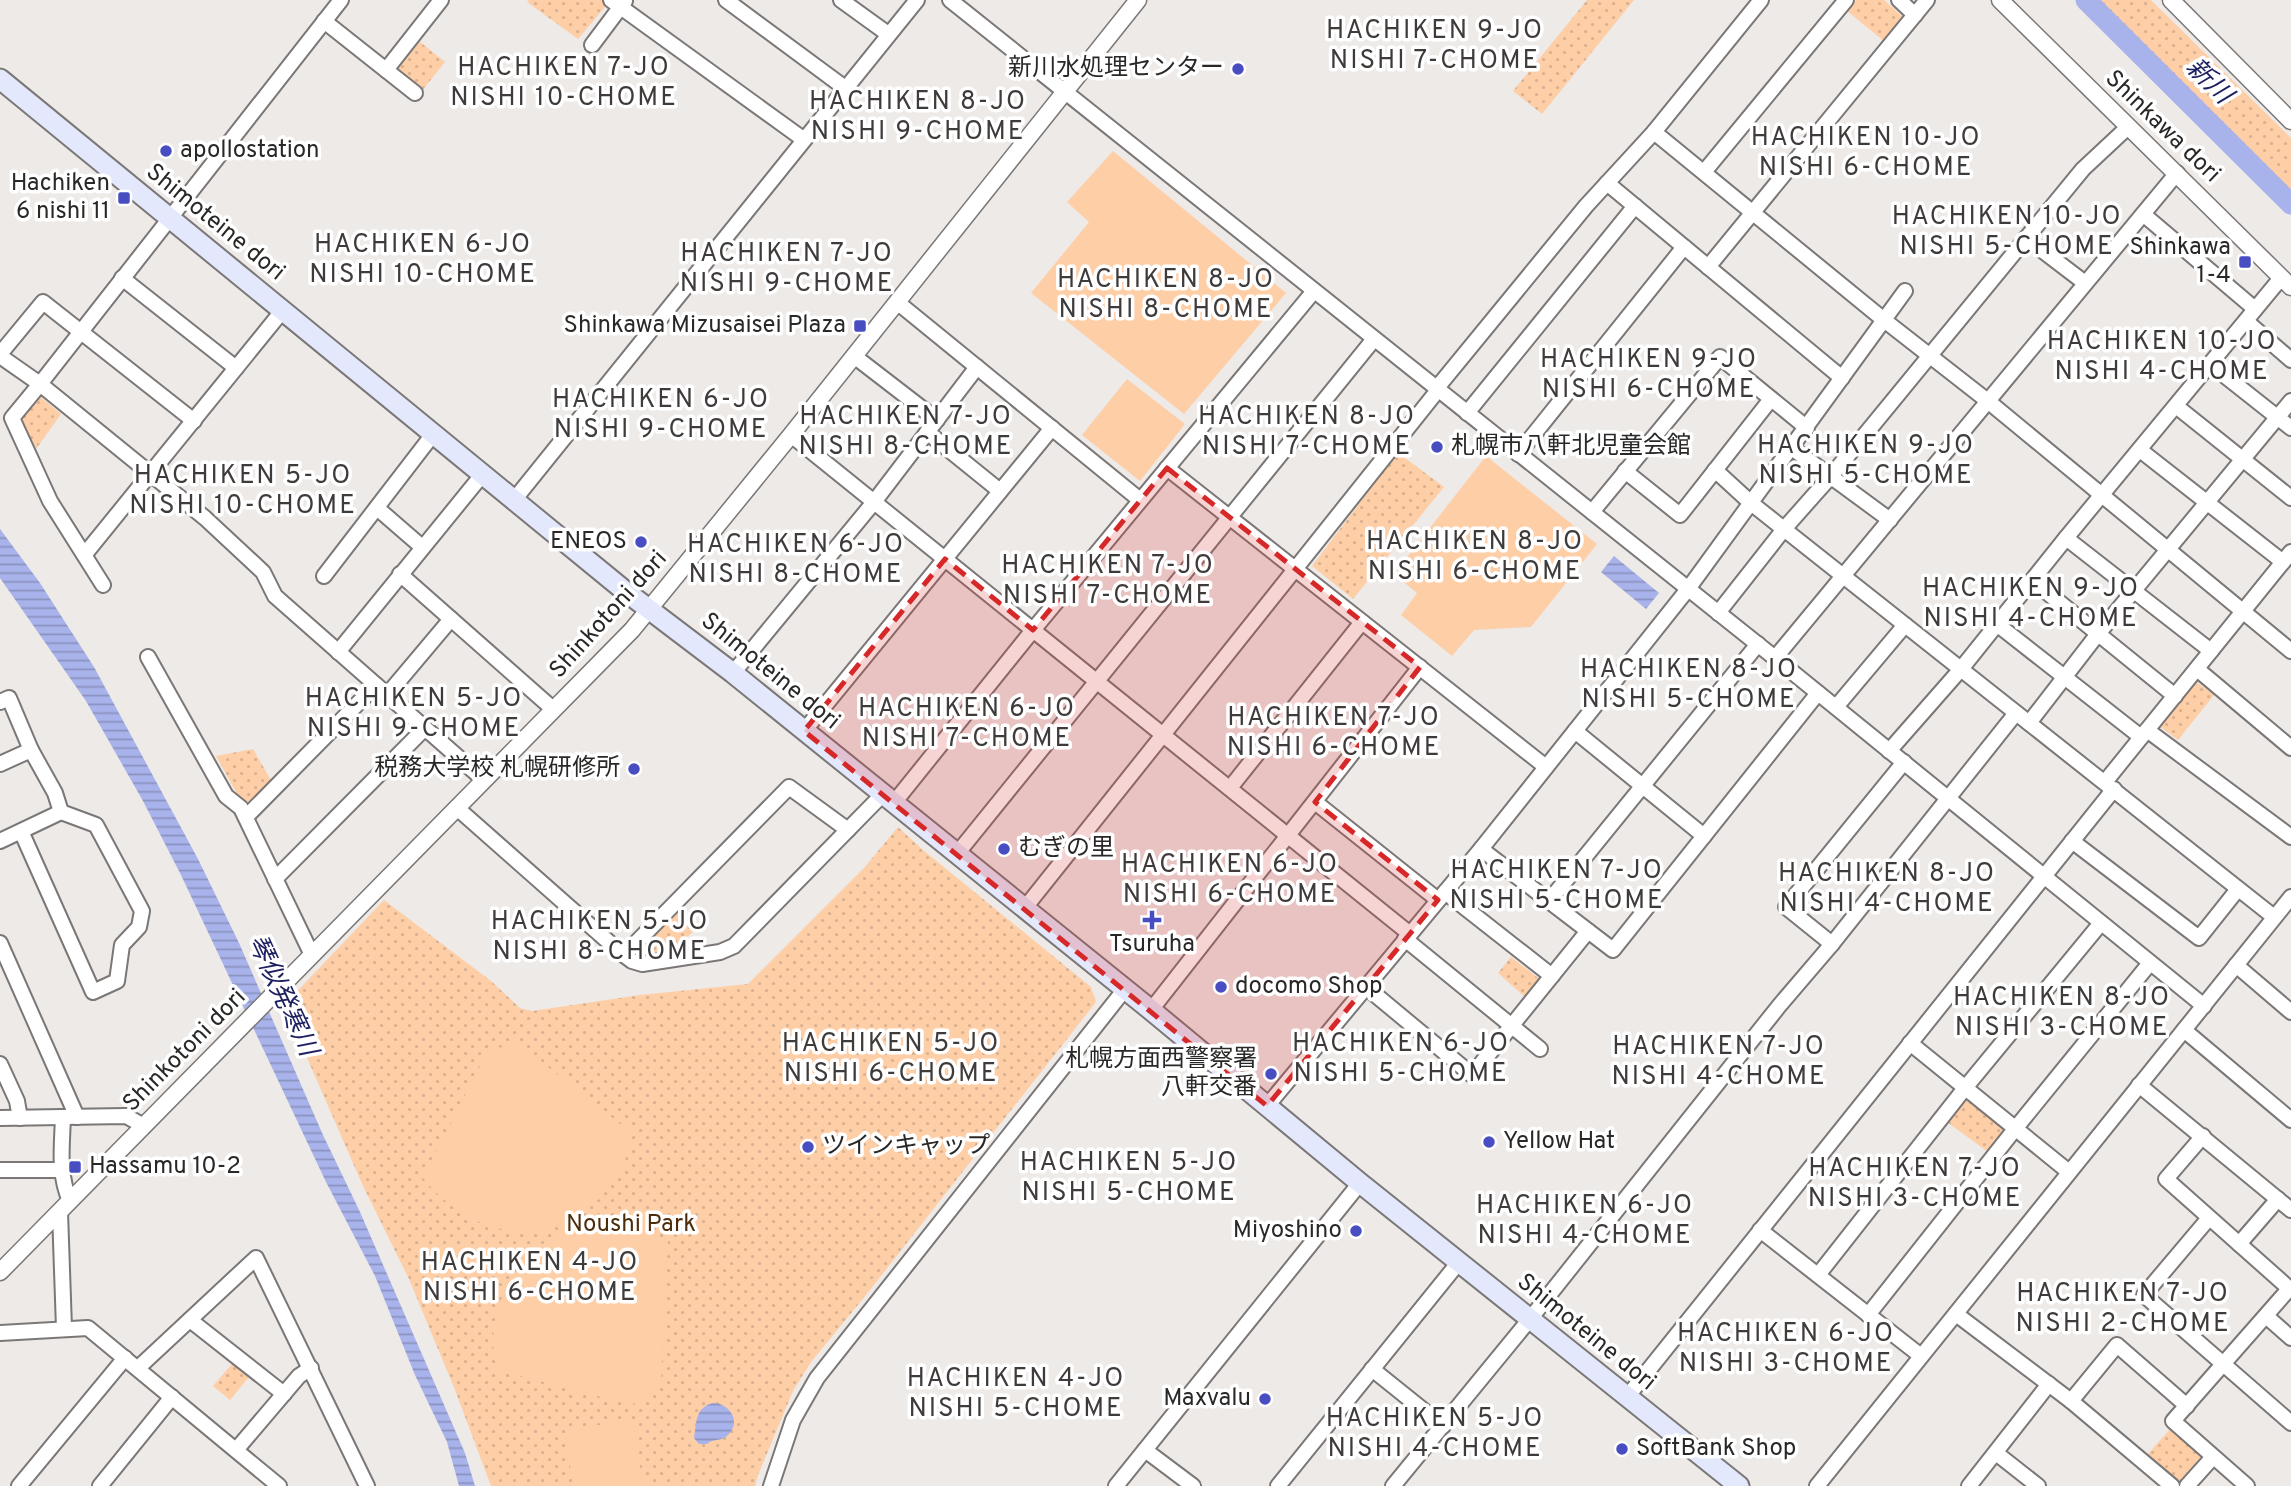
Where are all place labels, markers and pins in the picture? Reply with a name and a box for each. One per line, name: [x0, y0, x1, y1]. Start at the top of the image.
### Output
place label: 新川水処理センター: [1008, 54, 1224, 84]
marker: 新川水処理センター: [1230, 61, 1246, 77]
place label: apollostation: [180, 136, 320, 166]
marker: apollostation: [158, 143, 174, 159]
place label: Hachiken 6 nishi 11: [11, 169, 110, 227]
marker: Hachiken 6 nishi 11: [116, 190, 132, 206]
place label: Shinkawa 1-4: [2129, 233, 2231, 291]
marker: Shinkawa 1-4: [2237, 254, 2253, 270]
place label: Shinkawa Mizusaisei Plaza: [564, 311, 846, 341]
marker: Shinkawa Mizusaisei Plaza: [852, 318, 868, 334]
place label: 札幌市八軒北児童会館: [1451, 432, 1691, 462]
marker: 札幌市八軒北児童会館: [1429, 439, 1445, 455]
place label: ENEOS: [550, 527, 627, 557]
marker: ENEOS: [633, 534, 649, 550]
place label: 税務大学校 札幌研修所: [374, 754, 620, 784]
marker: 税務大学校 札幌研修所: [626, 761, 642, 777]
place label: むぎの里: [1018, 834, 1114, 864]
marker: むぎの里: [996, 841, 1012, 857]
marker: Tsuruha: [1144, 912, 1160, 928]
place label: Tsuruha: [1109, 930, 1195, 960]
place label: docomo Shop: [1235, 972, 1383, 1002]
marker: docomo Shop: [1213, 979, 1229, 995]
place label: 札幌方面西警察署 八軒交番: [1065, 1045, 1257, 1103]
marker: 札幌方面西警察署 八軒交番: [1263, 1066, 1279, 1082]
place label: Yellow Hat: [1503, 1127, 1615, 1157]
place label: ツインキャップ: [822, 1132, 990, 1162]
marker: Yellow Hat: [1481, 1134, 1497, 1150]
marker: ツインキャップ: [800, 1139, 816, 1155]
place label: Hassamu 10-2: [89, 1152, 241, 1182]
marker: Hassamu 10-2: [67, 1159, 83, 1175]
place label: Miyoshino: [1233, 1216, 1342, 1246]
marker: Miyoshino: [1348, 1223, 1364, 1239]
place label: Maxvalu: [1163, 1384, 1251, 1414]
marker: Maxvalu: [1257, 1391, 1273, 1407]
place label: SoftBank Shop: [1636, 1434, 1796, 1464]
marker: SoftBank Shop: [1614, 1441, 1630, 1457]

